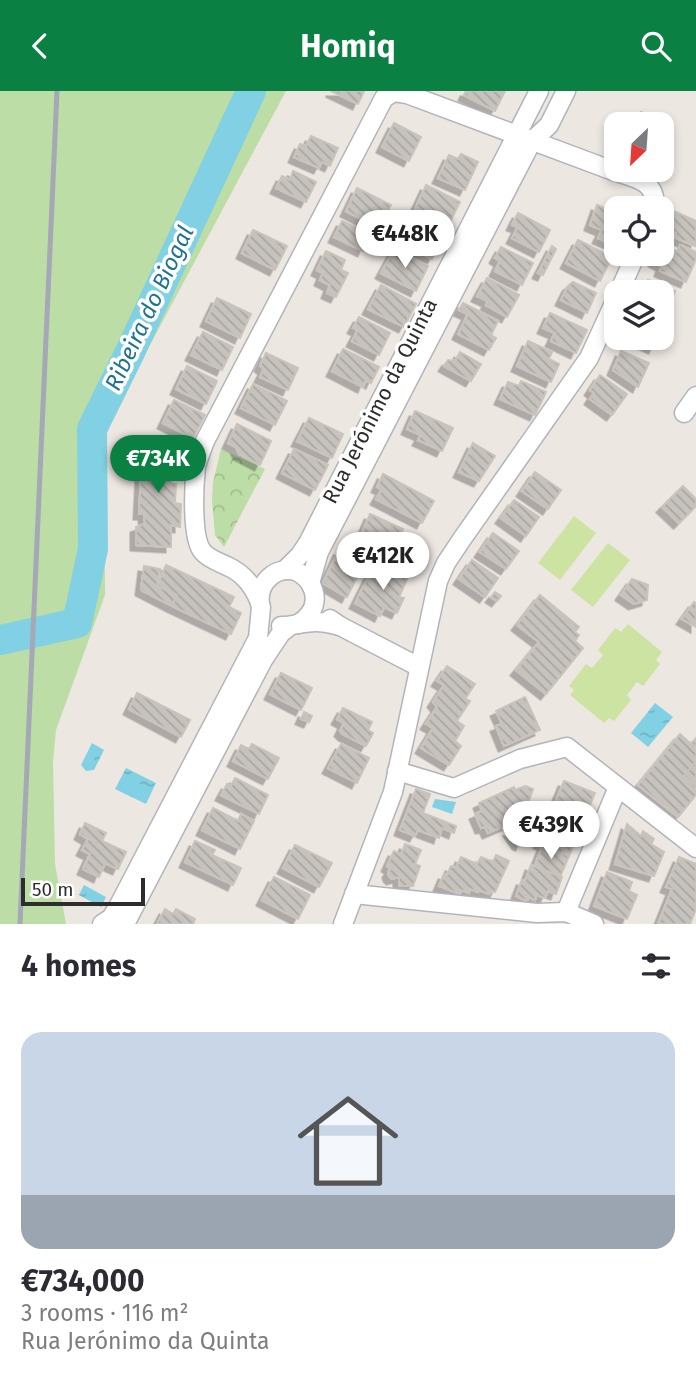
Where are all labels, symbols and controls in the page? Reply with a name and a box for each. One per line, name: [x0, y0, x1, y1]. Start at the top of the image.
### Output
icon: back: [21, 27, 59, 65]
text: Homiq: [300, 27, 396, 65]
icon: search: [637, 27, 675, 65]
north arrow: [604, 112, 674, 182]
map controls: [604, 112, 674, 350]
button: locate: [604, 196, 674, 266]
pin: €448K: [356, 211, 454, 270]
text: €448K: [372, 219, 438, 247]
water label: Ribeira do Biogal: [99, 221, 199, 395]
button: layers: [604, 280, 674, 350]
street label: Rua Jerónimo da Quinta: [317, 294, 443, 508]
pin: €734K: [109, 435, 207, 495]
text: €734K: [126, 444, 190, 472]
pin: €412K: [334, 533, 432, 592]
text: €412K: [352, 541, 414, 569]
pin: €439K: [502, 801, 600, 861]
text: €439K: [519, 810, 583, 838]
scale bar: [21, 875, 145, 907]
text: 50 m: [32, 878, 73, 901]
icon: filters: [637, 947, 675, 985]
text: 4 homes: [21, 948, 136, 984]
icon: home: [285, 1078, 411, 1204]
text: €734,000: [21, 1263, 144, 1299]
text: 3 rooms · 116 m²: [21, 1299, 189, 1327]
text: Rua Jerónimo da Quinta: [21, 1327, 270, 1355]

